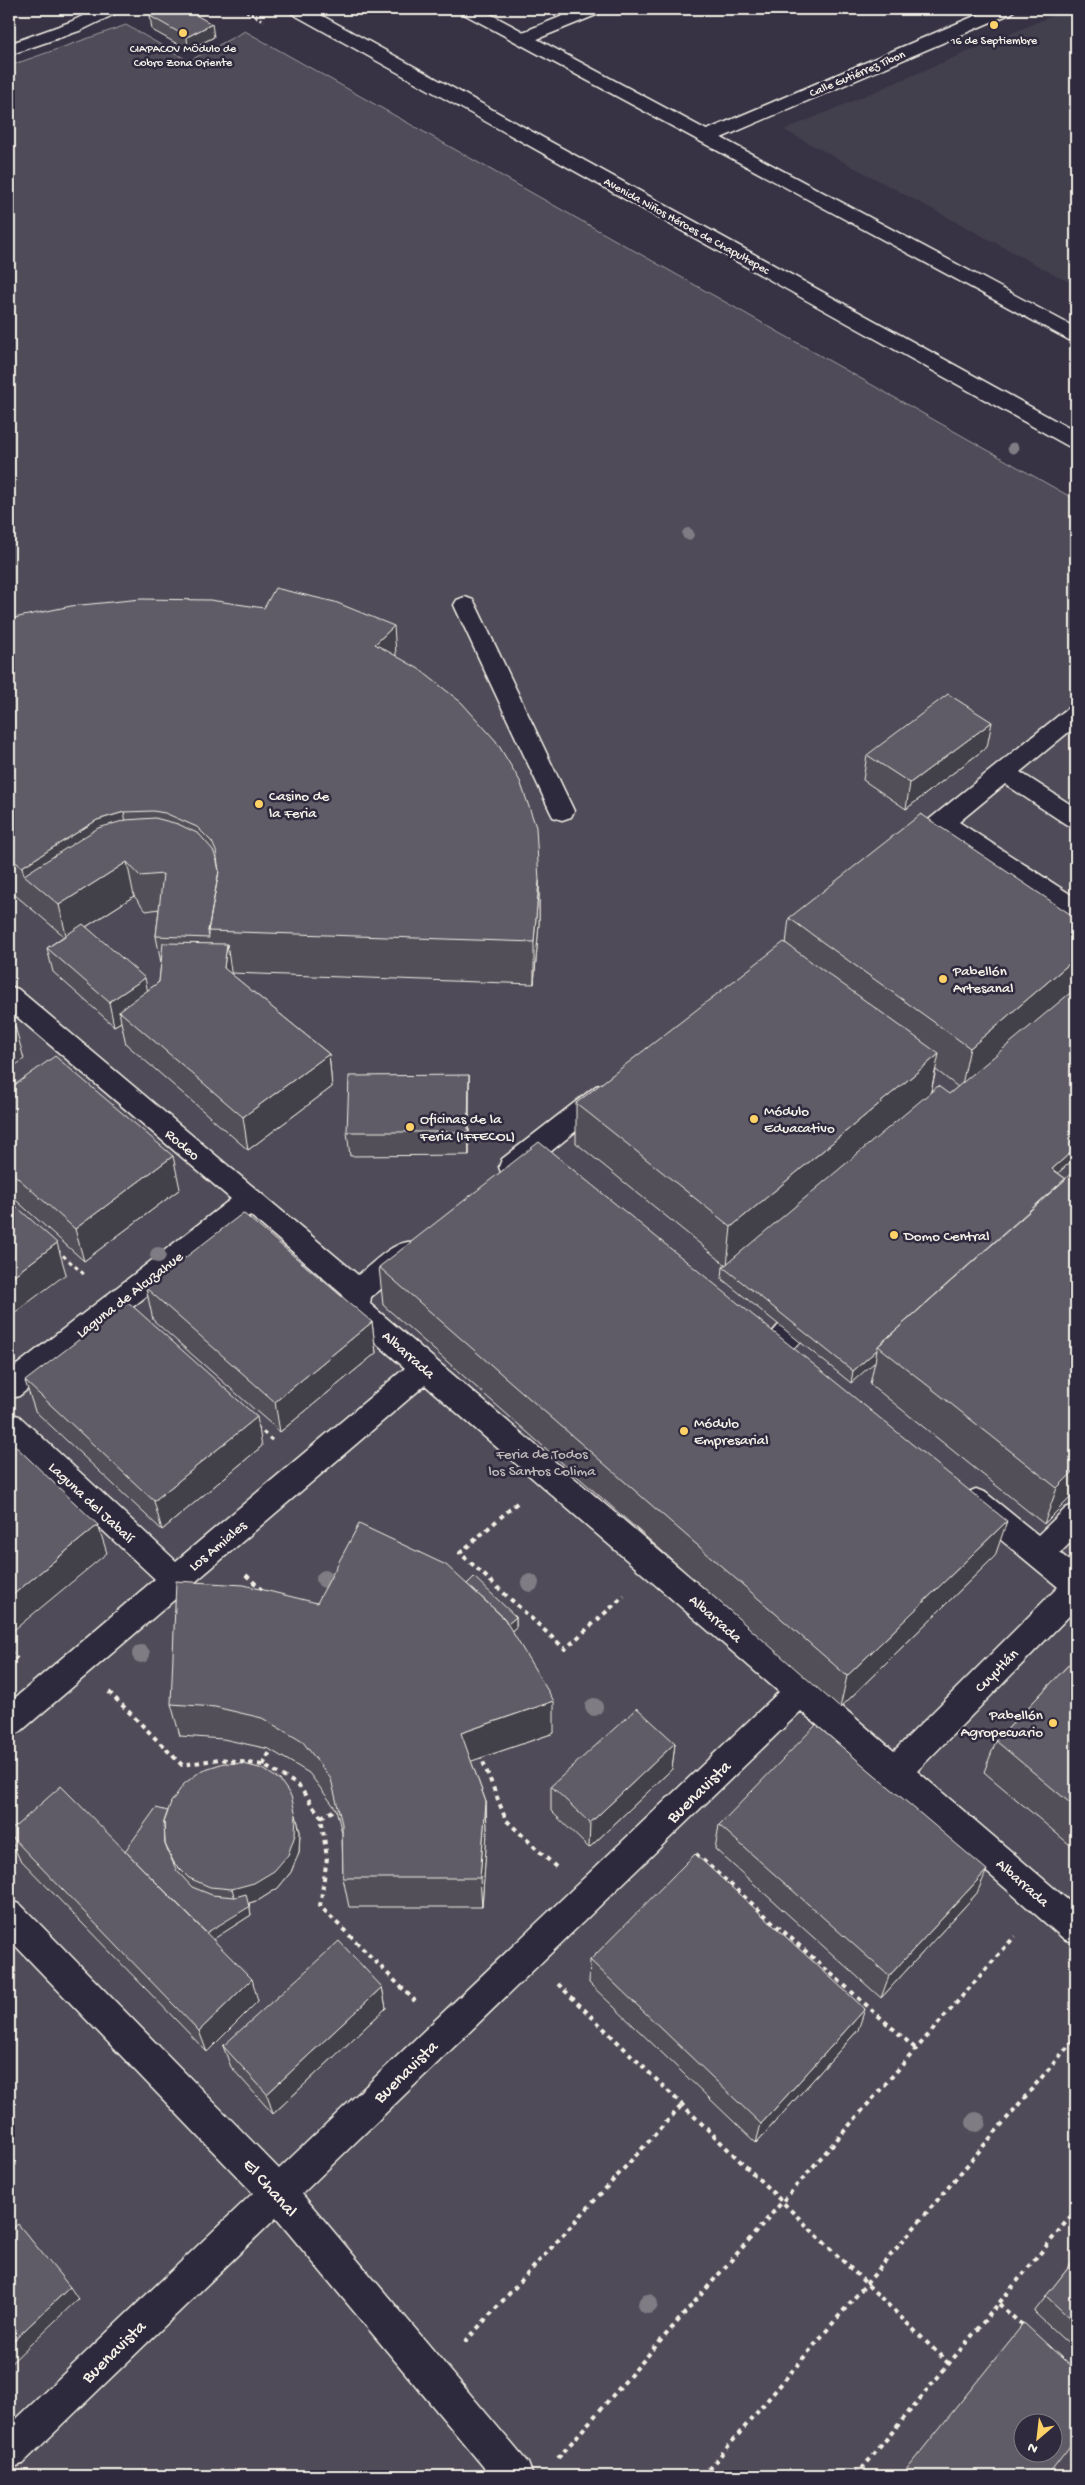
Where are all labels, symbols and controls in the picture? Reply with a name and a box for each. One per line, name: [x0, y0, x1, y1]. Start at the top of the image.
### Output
marker: 16 de Septiembre: [988, 19, 1000, 31]
marker: CIAPACOV MÖdulo de Cobro Zona Oriente: [177, 27, 189, 39]
place label: 16 de Septiembre: [950, 35, 1038, 49]
place label: CIAPACOV MÖdulo de Cobro Zona Oriente: [130, 43, 237, 71]
street label: Calle Gutiérrez Tibon: [808, 48, 908, 101]
street label: Avenida Niños Héroes de Chapultepec: [601, 175, 772, 279]
place label: Casino de la Feria: [269, 788, 329, 823]
marker: Casino de la Feria: [253, 798, 265, 810]
place label: Pabellón Artesanal: [952, 963, 1014, 998]
marker: Pabellón Artesanal: [937, 973, 949, 985]
place label: Módulo Eduacativo: [764, 1103, 835, 1138]
place label: Oficinas de la Feria (IFFECOL): [419, 1111, 515, 1146]
marker: Módulo Eduacativo: [748, 1113, 760, 1125]
marker: Oficinas de la Feria (IFFECOL): [404, 1121, 416, 1133]
street label: Rodeo: [161, 1126, 203, 1165]
place label: Domo Central: [903, 1228, 990, 1246]
marker: Domo Central: [888, 1229, 900, 1241]
street label: Laguna de Alcuzahue: [73, 1248, 187, 1343]
street label: Albarrada: [377, 1328, 438, 1384]
place label: Módulo Empresarial: [694, 1415, 768, 1450]
marker: Módulo Empresarial: [678, 1425, 690, 1437]
park label: Feria de Todos los Santos Colima: [488, 1446, 596, 1481]
street label: Laguna del Jabalí: [44, 1459, 138, 1548]
street label: Los Amiales: [186, 1517, 251, 1576]
street label: Albarrada: [684, 1592, 745, 1648]
street label: Cuyutlán: [972, 1646, 1023, 1697]
place label: Pabellón Agropecuario: [961, 1707, 1043, 1742]
marker: Pabellón Agropecuario: [1047, 1717, 1059, 1729]
street label: Buenavista: [662, 1756, 737, 1829]
street label: Albarrada: [991, 1856, 1052, 1912]
street label: Buenavista: [369, 2036, 444, 2109]
street label: El Chanal: [237, 2155, 301, 2222]
street label: Buenavista: [77, 2316, 152, 2389]
north arrow: [1012, 2412, 1062, 2462]
text: N: [1025, 2438, 1041, 2457]

